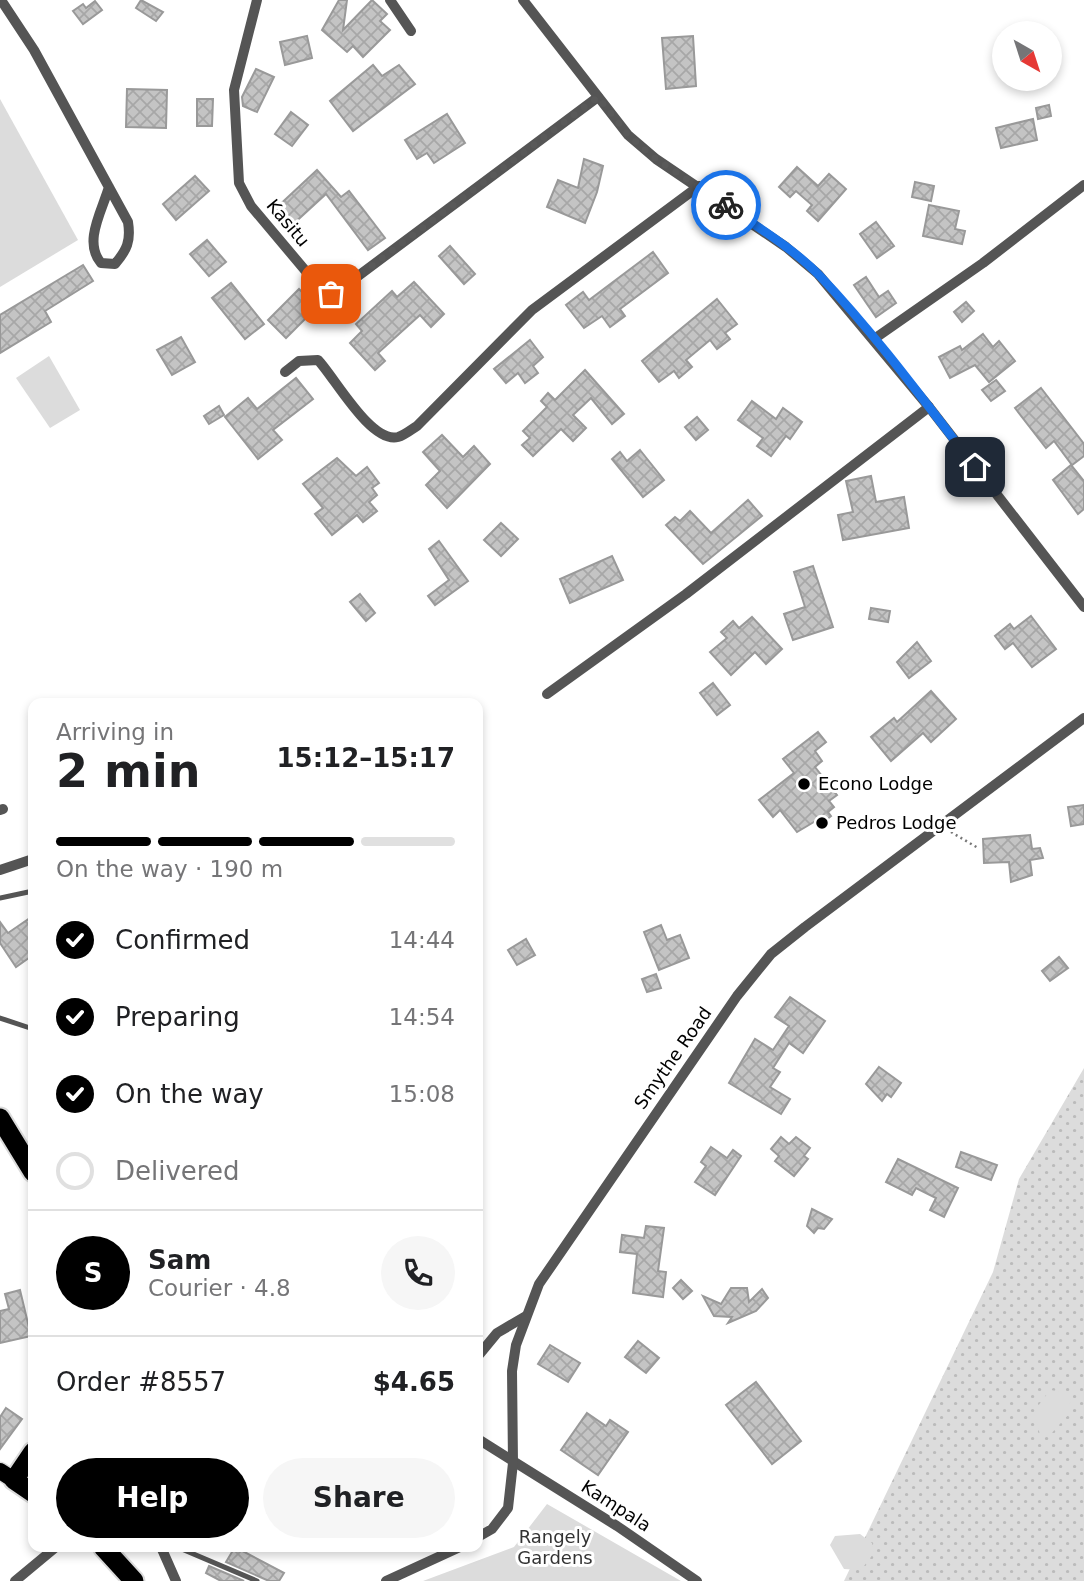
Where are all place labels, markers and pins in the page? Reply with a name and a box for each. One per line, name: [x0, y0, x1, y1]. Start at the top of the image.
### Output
pin: [301, 264, 361, 324]
pin: [945, 437, 1005, 497]
place label: Econo Lodge: [818, 773, 933, 794]
marker: Econo Lodge: [796, 776, 812, 792]
place label: Pedros Lodge: [836, 812, 956, 833]
marker: Pedros Lodge: [814, 815, 830, 831]

